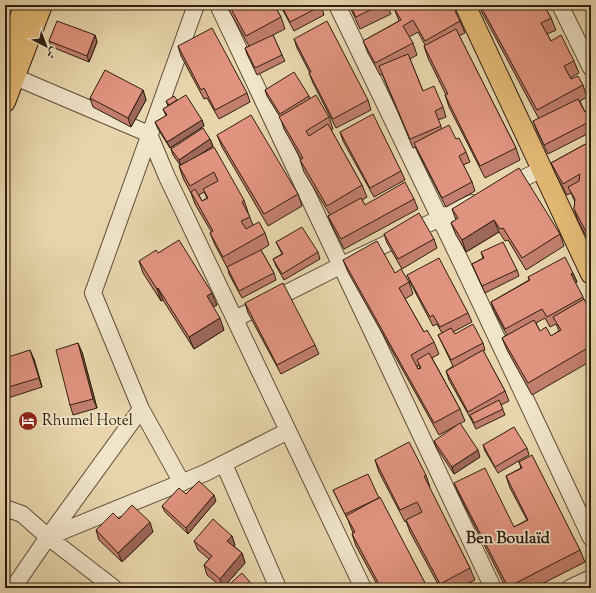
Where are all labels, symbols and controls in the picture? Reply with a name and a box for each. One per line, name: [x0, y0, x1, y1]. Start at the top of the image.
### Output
north arrow: [26, 26, 66, 66]
text: ش: [43, 43, 61, 62]
hotel icon: Rhumel Hotel: [17, 410, 39, 432]
place label: Rhumel Hotel: [42, 411, 133, 432]
district label: Ben Boulaïd: [466, 528, 551, 551]

